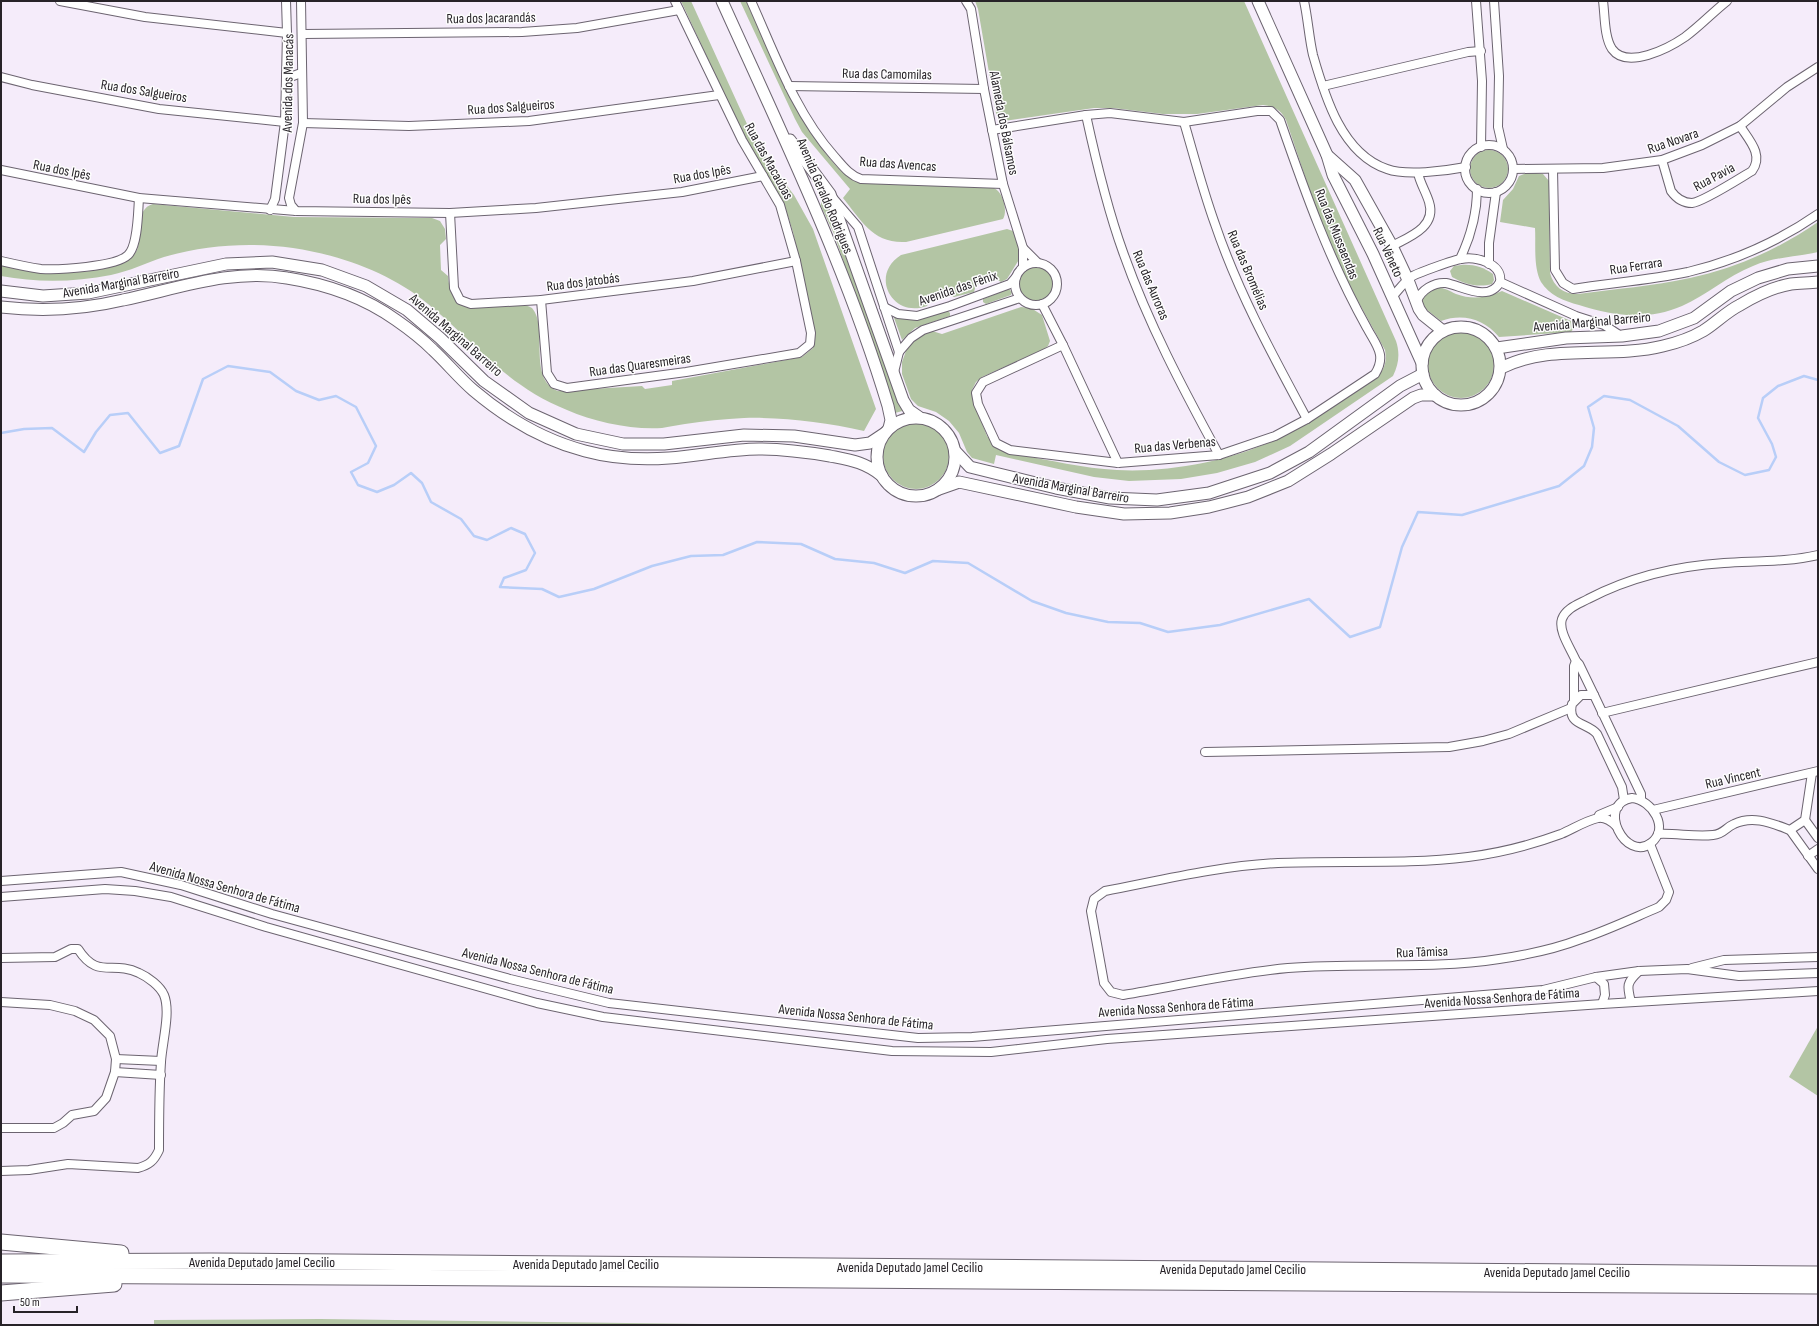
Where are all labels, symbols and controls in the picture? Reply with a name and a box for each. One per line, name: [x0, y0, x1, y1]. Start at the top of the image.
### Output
street label: Rua dos Jacarandás: [446, 9, 536, 27]
street label: Avenida dos Manacás: [279, 34, 297, 133]
street label: Rua das Camomilas: [842, 65, 932, 83]
street label: Alameda dos Bálsamos: [985, 69, 1022, 176]
street label: Rua dos Salgueiros: [100, 76, 188, 106]
street label: Rua dos Salgueiros: [467, 95, 555, 119]
street label: Rua das Macaúbas: [741, 120, 797, 202]
street label: Rua Novara: [1645, 124, 1701, 158]
street label: Avenida Geraldo Rodrigues: [793, 135, 857, 256]
street label: Rua das Avencas: [859, 153, 937, 175]
street label: Rua dos Ipês: [32, 156, 92, 184]
street label: Rua Pavia: [1690, 159, 1738, 195]
street label: Rua dos Ipês: [672, 161, 732, 187]
street label: Rua das Mussaendas: [1311, 186, 1363, 282]
street label: Rua dos Ipês: [353, 190, 411, 208]
street label: Rua Vêneto: [1369, 224, 1407, 280]
street label: Rua das Bromélias: [1224, 228, 1272, 312]
street label: Rua das Auroras: [1129, 248, 1173, 322]
street label: Rua Ferrara: [1608, 253, 1664, 279]
street label: Avenida Marginal Barreiro: [60, 264, 181, 302]
street label: Avenida das Fênix: [916, 266, 1000, 310]
street label: Rua dos Jatobás: [546, 269, 620, 295]
street label: Avenida Marginal Barreiro: [405, 289, 506, 380]
street label: Avenida Marginal Barreiro: [1532, 308, 1652, 336]
street label: Rua das Quaresmeiras: [588, 349, 692, 381]
street label: Rua das Verbenas: [1134, 433, 1216, 457]
street label: Avenida Marginal Barreiro: [1010, 469, 1131, 507]
street label: Rua Vincent: [1704, 763, 1762, 793]
street label: Avenida Nossa Senhora de Fátima: [147, 857, 302, 917]
street label: Rua Tâmisa: [1396, 943, 1448, 961]
street label: Avenida Nossa Senhora de Fátima: [460, 944, 615, 998]
street label: Avenida Nossa Senhora de Fátima: [1423, 984, 1580, 1012]
street label: Avenida Nossa Senhora de Fátima: [1097, 993, 1254, 1021]
street label: Avenida Nossa Senhora de Fátima: [777, 1000, 934, 1034]
street label: Avenida Deputado Jamel Cecilio: [188, 1254, 335, 1271]
street label: Avenida Deputado Jamel Cecilio: [512, 1256, 659, 1273]
street label: Avenida Deputado Jamel Cecilio: [836, 1259, 983, 1276]
street label: Avenida Deputado Jamel Cecilio: [1159, 1261, 1306, 1278]
street label: Avenida Deputado Jamel Cecilio: [1483, 1264, 1630, 1281]
scale bar: [14, 1288, 77, 1314]
text: 50 m: [20, 1295, 40, 1310]

